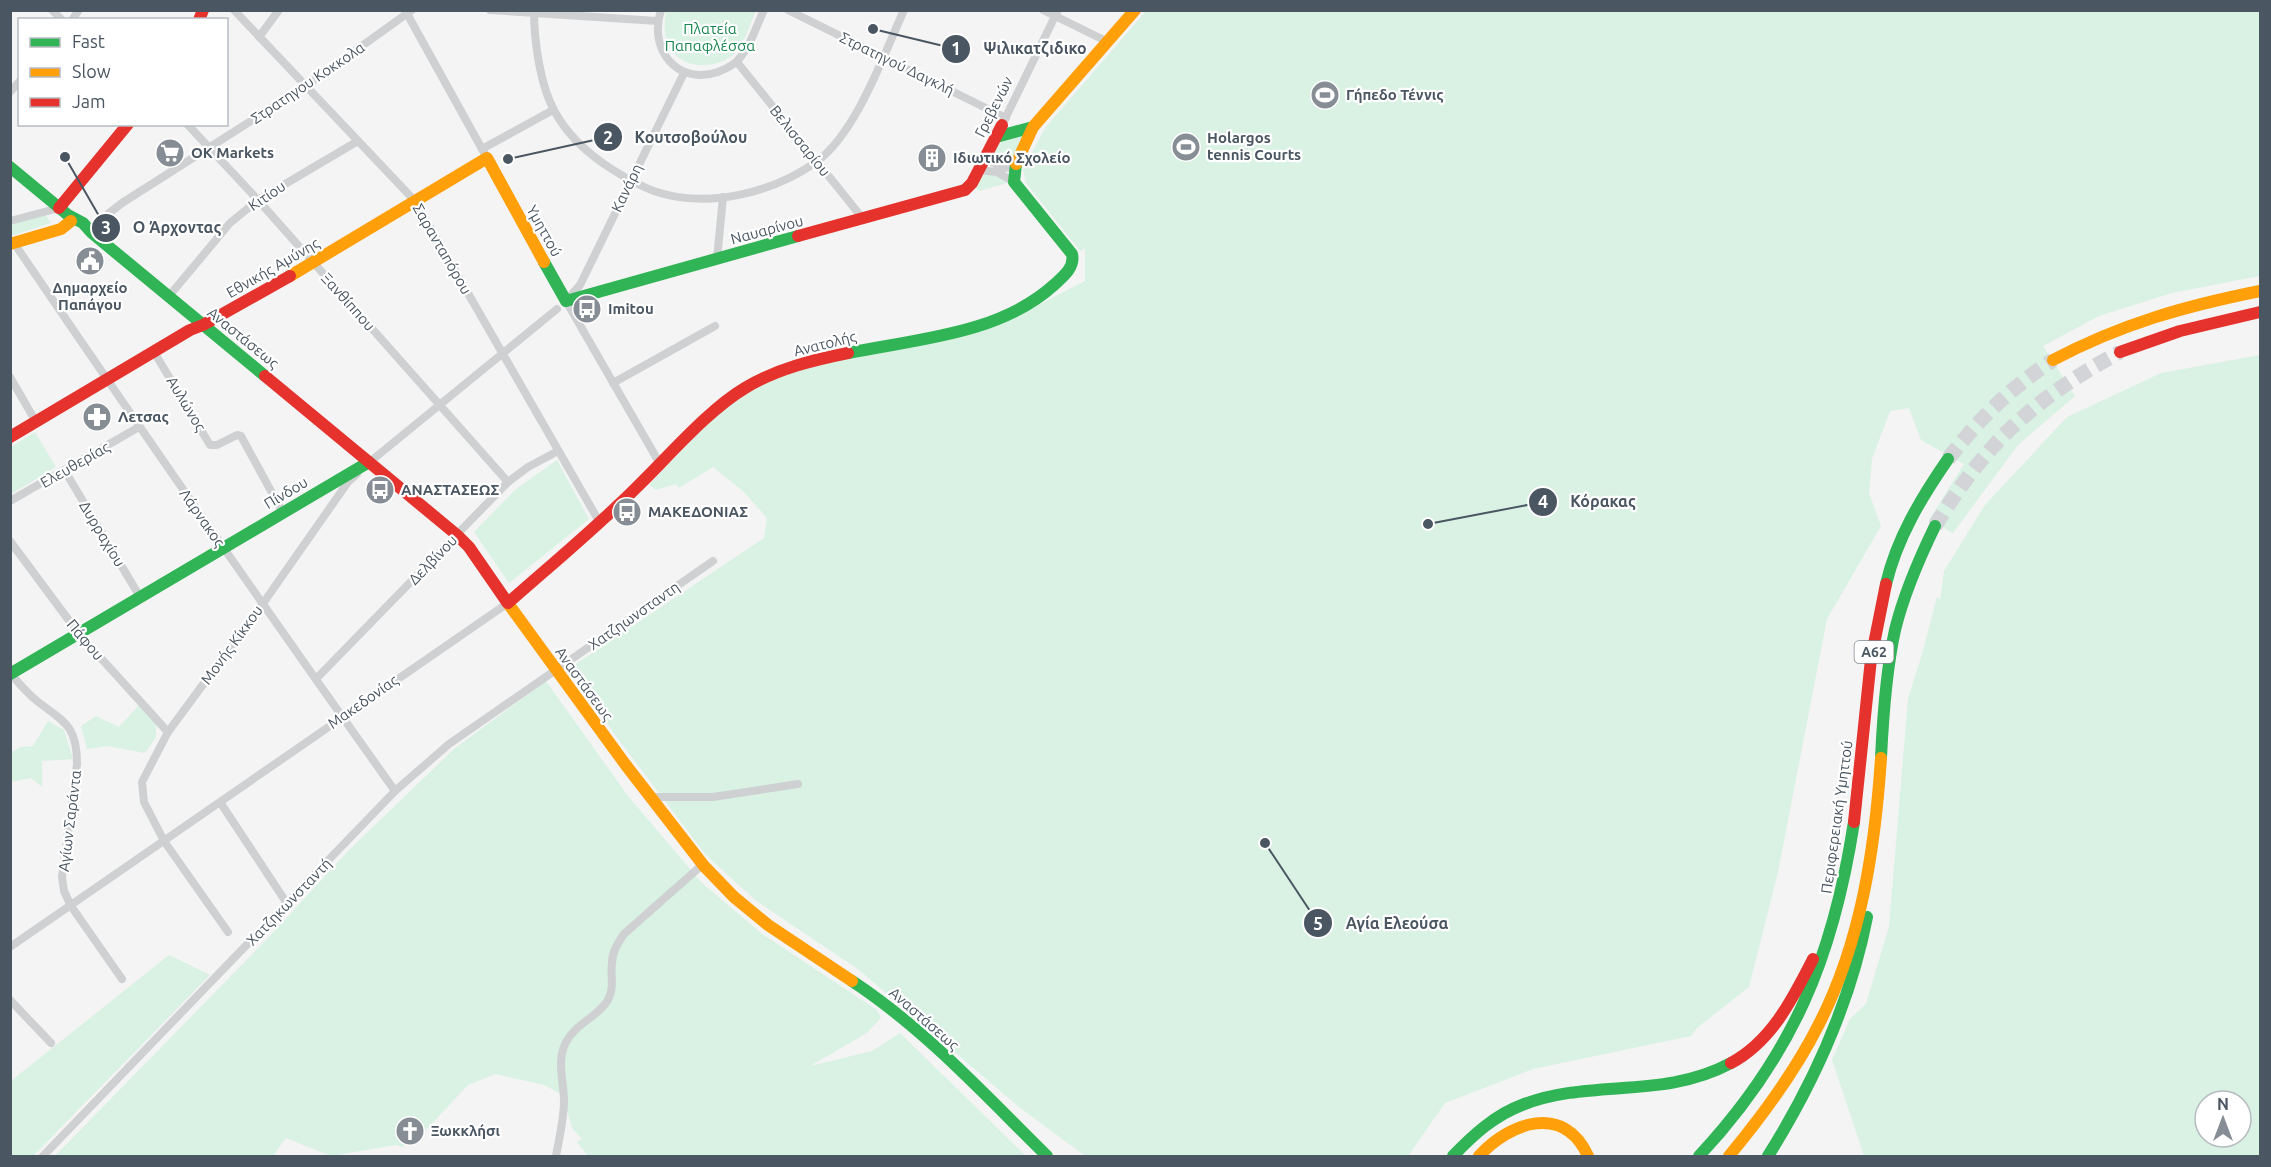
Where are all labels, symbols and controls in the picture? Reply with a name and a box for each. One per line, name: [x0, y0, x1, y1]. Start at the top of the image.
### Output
legend: [18, 18, 228, 126]
park label: Πλατεία Παπαφλέσσα: [665, 20, 755, 54]
street label: Στρατηγού Δαγκλή: [837, 28, 957, 99]
text: Fast: [72, 31, 105, 51]
callout: Ψιλικατζιδικο: [941, 32, 1099, 66]
street label: Στρατηγου Κοκκολα: [248, 38, 368, 127]
text: 1: [951, 38, 961, 58]
text: Ψιλικατζιδικο: [983, 39, 1087, 58]
text: Slow: [72, 61, 111, 81]
street label: Γρεβενών: [971, 74, 1016, 140]
sports icon: Γήπεδο Τέννις: [1309, 79, 1341, 111]
place label: Γήπεδο Τέννις: [1346, 86, 1444, 103]
text: Jam: [72, 91, 106, 111]
street label: Βελισσαρίου: [767, 102, 834, 179]
callout: Κουτσοβούλου: [593, 120, 760, 154]
text: 2: [603, 127, 613, 147]
text: Κουτσοβούλου: [635, 128, 747, 146]
place label: Holargos tennis Courts: [1207, 129, 1301, 163]
sports icon: Holargos tennis Courts: [1170, 131, 1202, 163]
supermarket icon: OK Markets: [154, 137, 186, 169]
building icon: Ιδιωτικό Σχολείο: [916, 142, 948, 174]
place label: OK Markets: [191, 144, 274, 161]
place label: Ιδιωτικό Σχολείο: [953, 149, 1071, 166]
street label: Κανάρη: [608, 161, 646, 215]
street label: Κιτίου: [245, 177, 288, 214]
street label: Σαρανταπόρου: [410, 200, 475, 297]
street label: Υμηττού: [523, 202, 565, 259]
callout: Ο Άρχοντας: [91, 211, 233, 245]
street label: Ναυαρίνου: [729, 212, 805, 247]
text: 3: [101, 217, 111, 237]
text: Ο Άρχοντας: [133, 218, 221, 237]
street label: Εθνικής Αμύνης: [223, 234, 322, 301]
public building icon: Δημαρχείο Παπάγου: [74, 245, 106, 277]
street label: Ξανθίππου: [318, 269, 379, 334]
place label: Δημαρχείο Παπάγου: [52, 279, 128, 313]
bus stop icon: Imitou: [571, 293, 603, 325]
place label: Imitou: [608, 300, 654, 317]
street label: Αναστάσεως: [204, 304, 282, 372]
street label: Ανατολής: [792, 327, 858, 359]
street label: Αυλώνος: [163, 373, 210, 434]
pharmacy icon: Λετσας: [81, 401, 113, 433]
place label: Λετσας: [118, 408, 169, 425]
street label: Ελευθερίας: [37, 438, 112, 491]
street label: Πίνδου: [261, 473, 311, 512]
bus stop icon: ΑΝΑΣΤΑΣΕΩΣ: [364, 474, 396, 506]
place label: ΑΝΑΣΤΑΣΕΩΣ: [401, 481, 499, 498]
callout: Κόρακας: [1528, 485, 1648, 519]
street label: Λάρνακος: [176, 486, 229, 550]
text: 4: [1538, 491, 1548, 511]
text: Κόρακας: [1570, 492, 1636, 511]
bus stop icon: ΜΑΚΕΔΟΝΙΑΣ: [611, 496, 643, 528]
street label: Δυρραχίου: [76, 498, 129, 570]
place label: ΜΑΚΕΔΟΝΙΑΣ: [648, 503, 748, 520]
street label: Δελβίνου: [405, 531, 460, 588]
street label: Χατζηωνσταντη: [585, 578, 682, 653]
street label: Μονής Κίκκου: [197, 602, 266, 688]
street label: Πάφου: [63, 616, 107, 664]
road number: Α62: [1854, 641, 1894, 663]
street label: Αναστάσεως: [552, 644, 617, 724]
street label: Μακεδονίας: [324, 671, 401, 732]
street label: Περιφερειακή Υμηττού: [1817, 739, 1856, 895]
street label: Αγίων Σαράντα: [55, 769, 84, 873]
street label: Χατζηκωνσταντή: [243, 855, 335, 949]
callout: Αγία Ελεούσα: [1303, 906, 1460, 940]
text: 5: [1313, 913, 1323, 933]
text: Αγία Ελεούσα: [1346, 914, 1449, 932]
street label: Αναστάσεως: [886, 984, 963, 1054]
north arrow: [2193, 1089, 2253, 1149]
text: N: [2217, 1095, 2229, 1113]
church icon: Ξωκκλήσι: [394, 1115, 426, 1147]
place label: Ξωκκλήσι: [431, 1122, 500, 1139]

